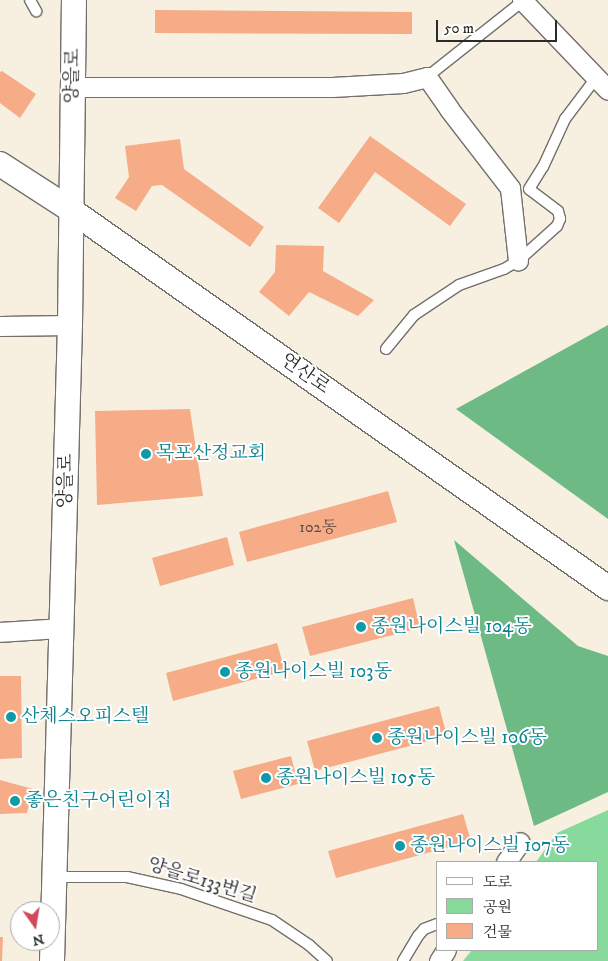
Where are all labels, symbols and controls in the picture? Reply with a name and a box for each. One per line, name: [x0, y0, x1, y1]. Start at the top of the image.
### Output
scale bar: [438, 10, 559, 42]
text: 50 m: [444, 19, 474, 38]
street label: 양을로: [61, 48, 85, 104]
street label: 연산로: [276, 349, 334, 399]
place label: 목포산정교회: [156, 443, 266, 465]
marker: 목포산정교회: [140, 448, 152, 460]
street label: 양을로: [54, 453, 78, 509]
house number: 102동: [299, 517, 337, 537]
place label: 종원나이스빌 104동: [371, 616, 532, 638]
marker: 종원나이스빌 104동: [355, 621, 367, 633]
place label: 종원나이스빌 103동: [235, 661, 392, 683]
marker: 종원나이스빌 103동: [219, 666, 231, 678]
place label: 산체스오피스텔: [21, 706, 149, 728]
marker: 산체스오피스텔: [5, 711, 17, 723]
place label: 종원나이스빌 106동: [387, 727, 547, 749]
marker: 종원나이스빌 106동: [371, 732, 383, 744]
place label: 종원나이스빌 105동: [276, 767, 435, 789]
marker: 종원나이스빌 105동: [260, 772, 272, 784]
place label: 좋은친구어린이집: [25, 790, 172, 812]
marker: 좋은친구어린이집: [9, 795, 21, 807]
place label: 종원나이스빌 107동: [410, 835, 570, 857]
marker: 종원나이스빌 107동: [394, 840, 406, 852]
street label: 양을로133번길: [145, 854, 259, 908]
legend: [436, 861, 598, 951]
text: 도로: [483, 873, 512, 892]
text: 공원: [483, 898, 512, 917]
north arrow: [10, 901, 60, 951]
text: 건물: [483, 923, 512, 942]
text: N: [31, 930, 46, 950]

